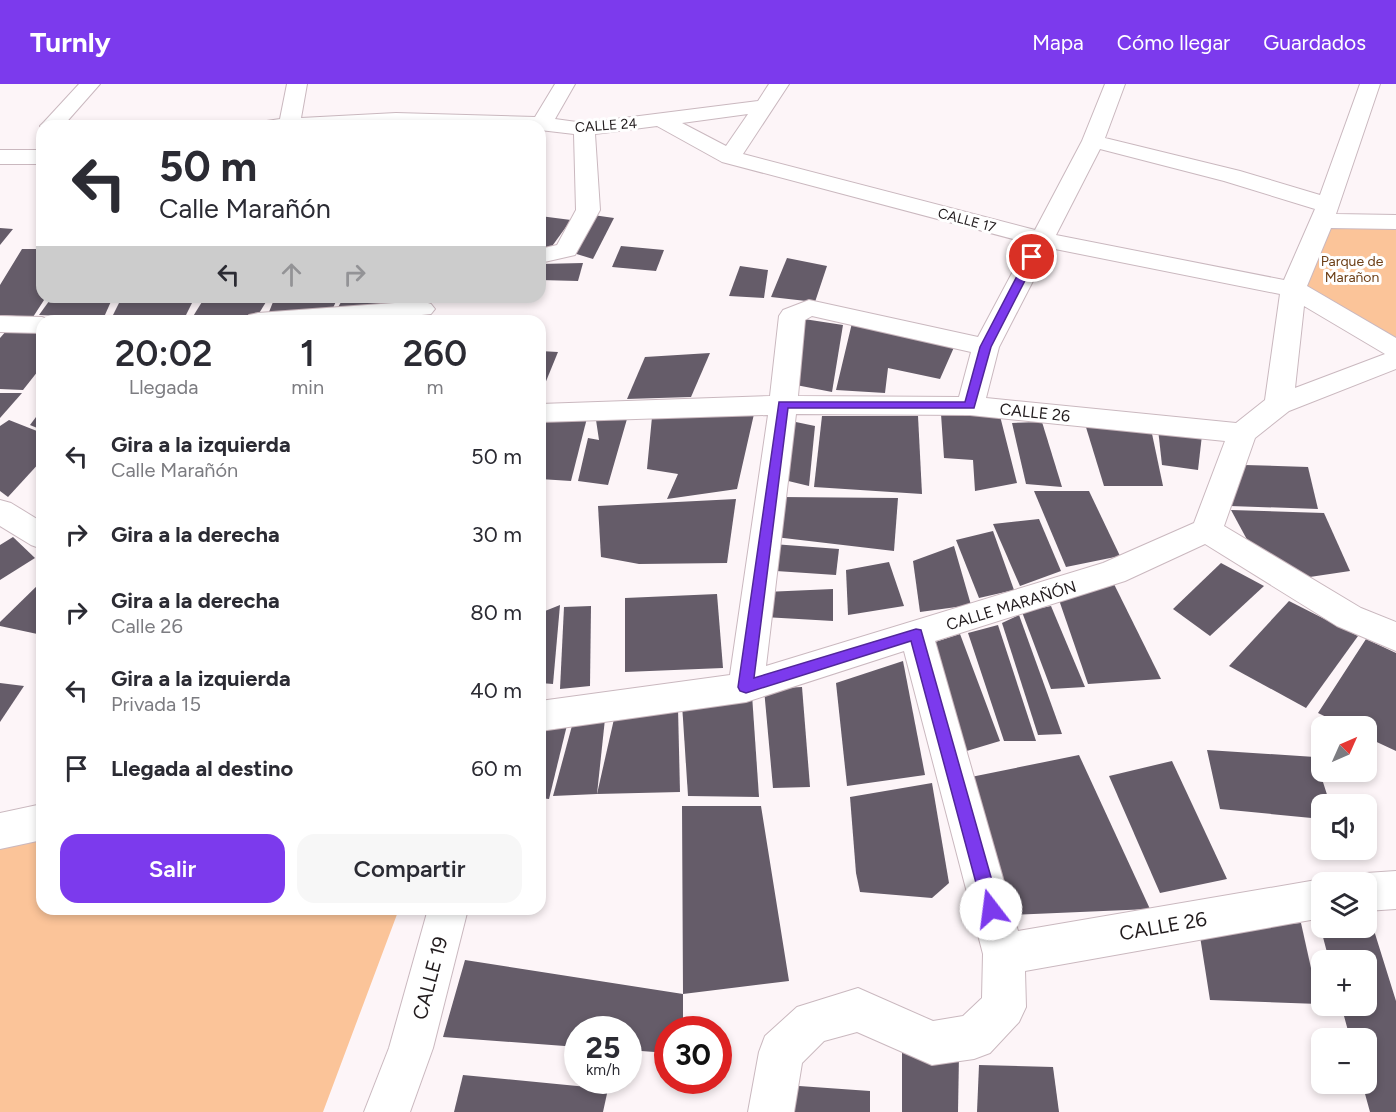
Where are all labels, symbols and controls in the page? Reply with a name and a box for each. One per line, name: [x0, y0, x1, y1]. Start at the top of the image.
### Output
text: Turnly: [30, 25, 111, 59]
text: Mapa: [1032, 30, 1084, 55]
text: Cómo llegar: [1117, 30, 1230, 55]
text: Guardados: [1263, 30, 1366, 55]
street label: CALLE 24: [574, 115, 638, 136]
text: 50 m: [159, 141, 257, 192]
icon: left: [60, 144, 138, 222]
text: Calle Marañón: [159, 192, 331, 225]
street label: CALLE 17: [936, 205, 998, 236]
pin: [1006, 231, 1057, 282]
icon: arrive: [1015, 240, 1048, 273]
park label: Parque de Marañon: [1321, 253, 1384, 286]
icon: left: [212, 258, 245, 291]
icon: ahead: [275, 258, 308, 291]
icon: right: [338, 258, 371, 291]
text: 20:02: [115, 332, 212, 375]
text: 1: [300, 332, 315, 375]
text: 260: [403, 332, 467, 375]
text: Llegada: [129, 375, 198, 399]
text: min: [291, 375, 324, 399]
text: m: [427, 375, 444, 399]
street label: CALLE 26: [999, 399, 1071, 426]
text: Gira a la izquierda: [111, 431, 291, 458]
icon: left: [60, 440, 93, 473]
text: 50 m: [471, 443, 522, 470]
text: Calle Marañón: [111, 458, 238, 482]
icon: right: [60, 518, 93, 551]
text: Gira a la derecha: [111, 521, 280, 548]
text: 30 m: [472, 521, 522, 548]
street label: CALLE MARAÑÓN: [944, 577, 1078, 634]
text: Gira a la derecha: [111, 587, 280, 614]
icon: right: [60, 596, 93, 629]
text: 80 m: [470, 599, 522, 626]
text: Calle 26: [111, 614, 183, 638]
text: Gira a la izquierda: [111, 665, 291, 692]
icon: left: [60, 674, 93, 707]
text: 40 m: [470, 677, 522, 704]
text: Privada 15: [111, 692, 201, 716]
north arrow: [1311, 716, 1377, 782]
map controls: [1311, 716, 1377, 1094]
icon: arrive: [60, 752, 93, 785]
text: Llegada al destino: [111, 755, 293, 782]
text: 60 m: [471, 755, 522, 782]
button: sound: [1311, 794, 1377, 860]
button: Salir: [60, 834, 285, 903]
button: Compartir: [297, 834, 522, 903]
button: layers: [1311, 872, 1377, 938]
position arrow: [959, 877, 1023, 941]
street label: CALLE 26: [1118, 907, 1208, 945]
street label: CALLE 19: [407, 934, 453, 1022]
button: +: [1311, 950, 1377, 1016]
speed limit sign: 30: [654, 1016, 732, 1094]
button: −: [1311, 1028, 1377, 1094]
text: 25: [586, 1029, 620, 1066]
text: km/h: [586, 1061, 620, 1079]

